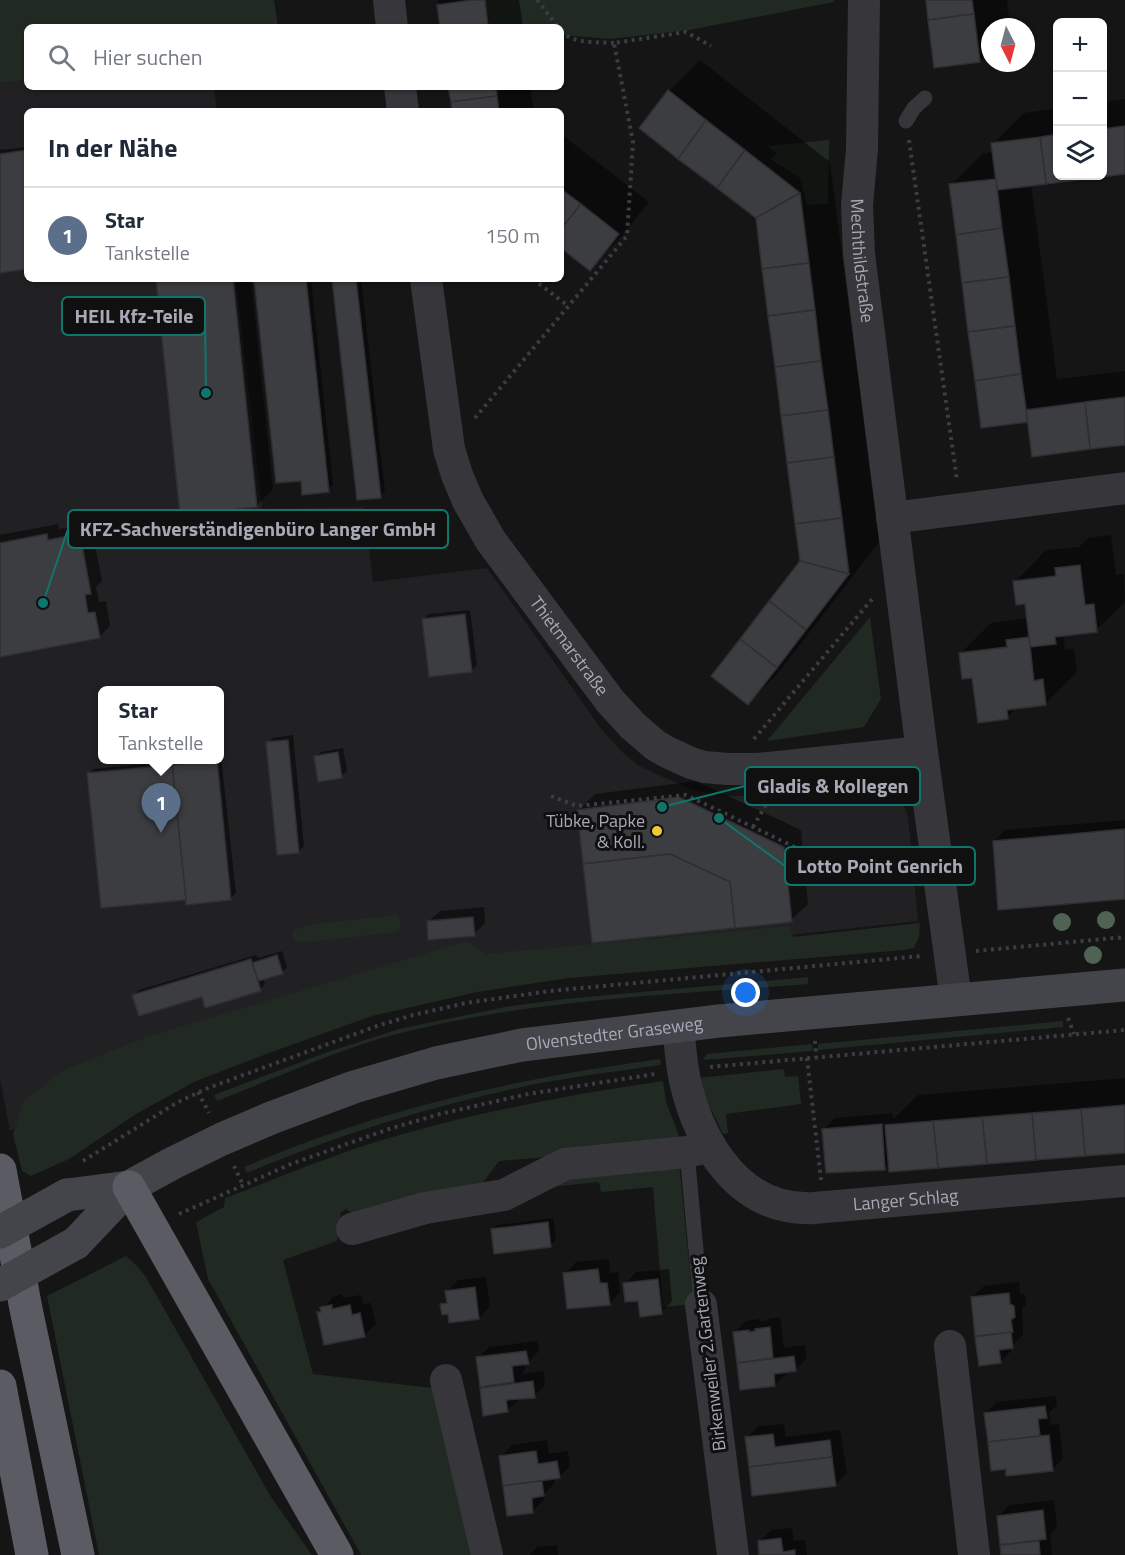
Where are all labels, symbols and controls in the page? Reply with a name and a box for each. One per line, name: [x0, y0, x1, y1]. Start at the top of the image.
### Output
north arrow: [981, 18, 1035, 72]
map controls: [1053, 18, 1107, 180]
button: +: [1053, 18, 1107, 72]
search box: [24, 24, 564, 90]
text: Hier suchen: [93, 40, 202, 74]
icon: search: [45, 41, 78, 74]
button: −: [1053, 72, 1107, 126]
button: layers: [1053, 126, 1107, 180]
text: In der Nähe: [48, 128, 177, 167]
street label: Mechthildstraße: [844, 198, 882, 324]
text: Star: [105, 203, 144, 237]
text: 1: [62, 220, 73, 251]
text: 150 m: [485, 220, 540, 251]
text: Tankstelle: [105, 237, 190, 268]
callout: HEIL Kfz-Teile: [62, 297, 205, 335]
text: HEIL Kfz-Teile: [75, 300, 193, 331]
callout: KFZ-Sachverständigenbüro Langer GmbH: [68, 510, 448, 548]
text: KFZ-Sachverständigenbüro Langer GmbH: [80, 513, 436, 544]
street label: Thietmarstraße: [523, 590, 616, 701]
popup: [98, 686, 224, 764]
text: Star: [119, 693, 158, 727]
text: Tankstelle: [119, 727, 203, 758]
callout: Gladis & Kollegen: [745, 767, 920, 805]
text: Gladis & Kollegen: [757, 770, 909, 801]
pin: 1: [142, 784, 180, 833]
place label: Tübke, Papke & Koll.: [546, 807, 645, 855]
marker: Tübke, Papke & Koll.: [650, 824, 664, 838]
callout: Lotto Point Genrich: [785, 847, 975, 885]
text: Lotto Point Genrich: [797, 850, 963, 881]
your location: [731, 978, 760, 1007]
street label: Olvenstedter Graseweg: [524, 1009, 704, 1057]
street label: Langer Schlag: [852, 1182, 959, 1218]
street label: Birkenweiler 2.Gartenweg: [682, 1255, 733, 1453]

